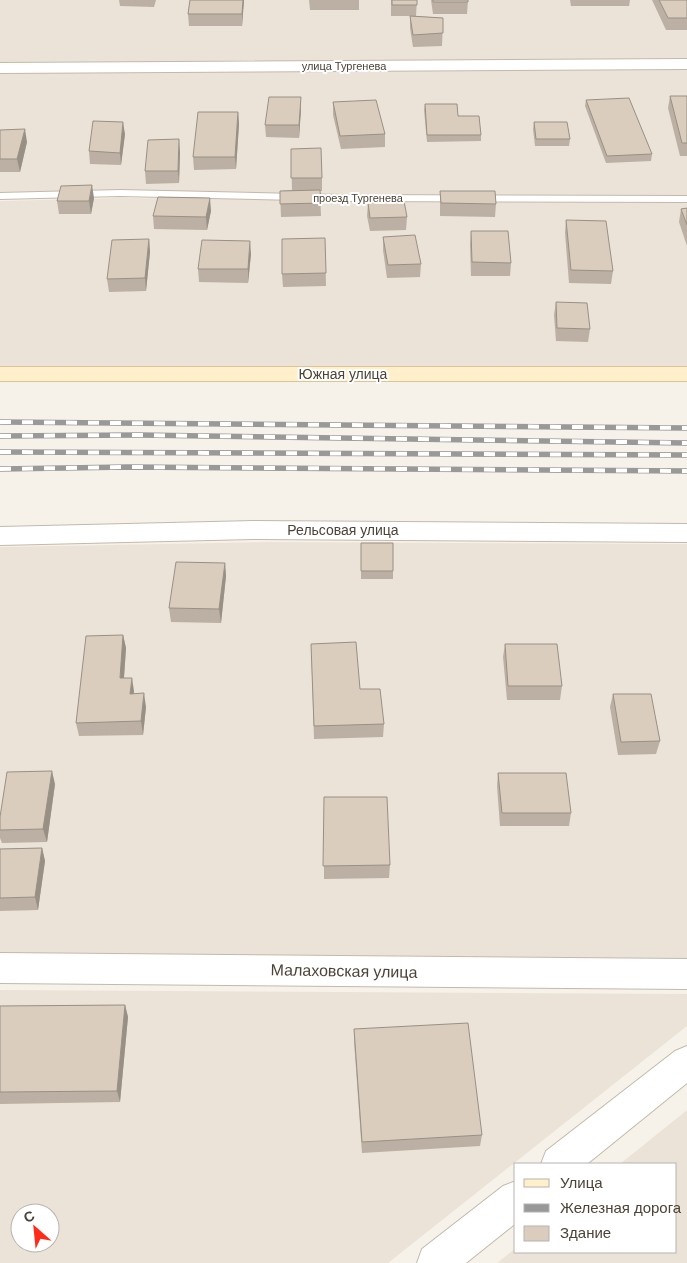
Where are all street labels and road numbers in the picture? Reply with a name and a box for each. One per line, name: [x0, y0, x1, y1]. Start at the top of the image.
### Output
street label: улица Тургенева: [302, 59, 387, 73]
street label: проезд Тургенева: [313, 191, 404, 205]
street label: Южная улица: [299, 365, 388, 383]
street label: Рельсовая улица: [287, 521, 399, 539]
street label: Малаховская улица: [270, 959, 418, 983]

